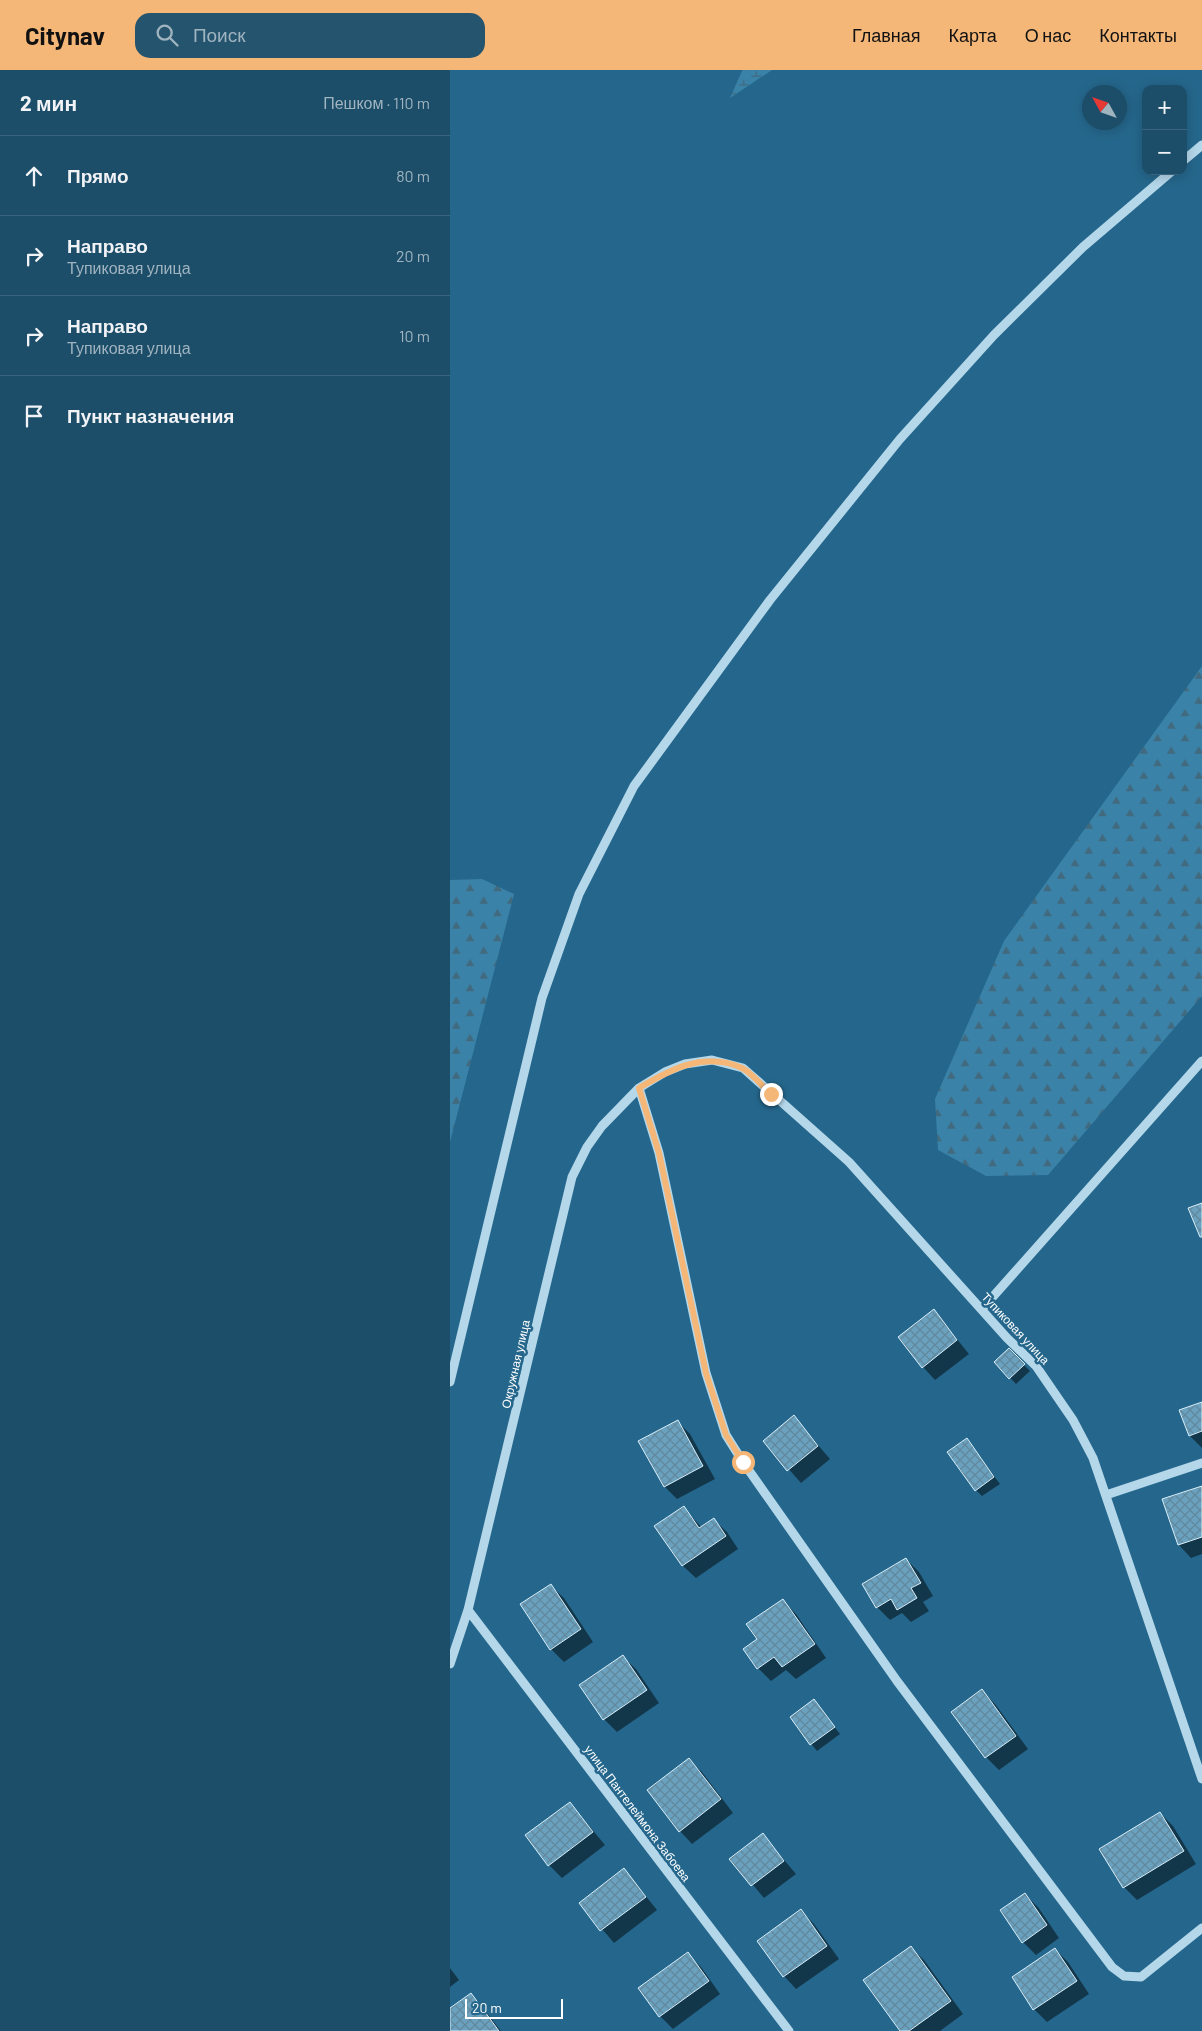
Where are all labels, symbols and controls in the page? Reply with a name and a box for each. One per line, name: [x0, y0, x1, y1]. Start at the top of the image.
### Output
search box: [135, 13, 485, 58]
text: Citynav: [25, 21, 105, 50]
icon: search: [153, 21, 181, 49]
text: Поиск: [193, 23, 246, 46]
text: Главная: [852, 24, 921, 46]
text: Карта: [949, 24, 997, 46]
text: О нас: [1025, 24, 1071, 46]
text: Контакты: [1099, 24, 1177, 46]
north arrow: [1082, 85, 1127, 130]
map controls: [1142, 85, 1187, 175]
button: +: [1142, 85, 1187, 130]
text: 2 мин: [20, 90, 77, 115]
text: Пешком · 110 m: [323, 93, 430, 112]
button: −: [1142, 130, 1187, 175]
icon: ahead: [20, 162, 48, 190]
text: Прямо: [67, 164, 129, 187]
text: 80 m: [396, 166, 430, 185]
text: Направо: [67, 234, 148, 257]
icon: right: [20, 242, 48, 270]
text: 20 m: [396, 246, 430, 265]
text: Тупиковая улица: [67, 258, 191, 277]
text: Направо: [67, 314, 148, 337]
icon: right: [20, 322, 48, 350]
text: 10 m: [399, 326, 430, 345]
text: Тупиковая улица: [67, 338, 191, 357]
icon: arrive: [20, 402, 48, 430]
text: Пункт назначения: [67, 404, 234, 427]
route end: [760, 1083, 783, 1106]
street label: Тупиковая улица: [979, 1289, 1053, 1368]
street label: Окружная улица: [498, 1318, 533, 1410]
route start: [732, 1451, 755, 1474]
street label: улица Пантелеймона Забоева: [581, 1742, 694, 1885]
scale bar: [465, 1996, 562, 2019]
text: 20 m: [472, 1999, 502, 2016]

